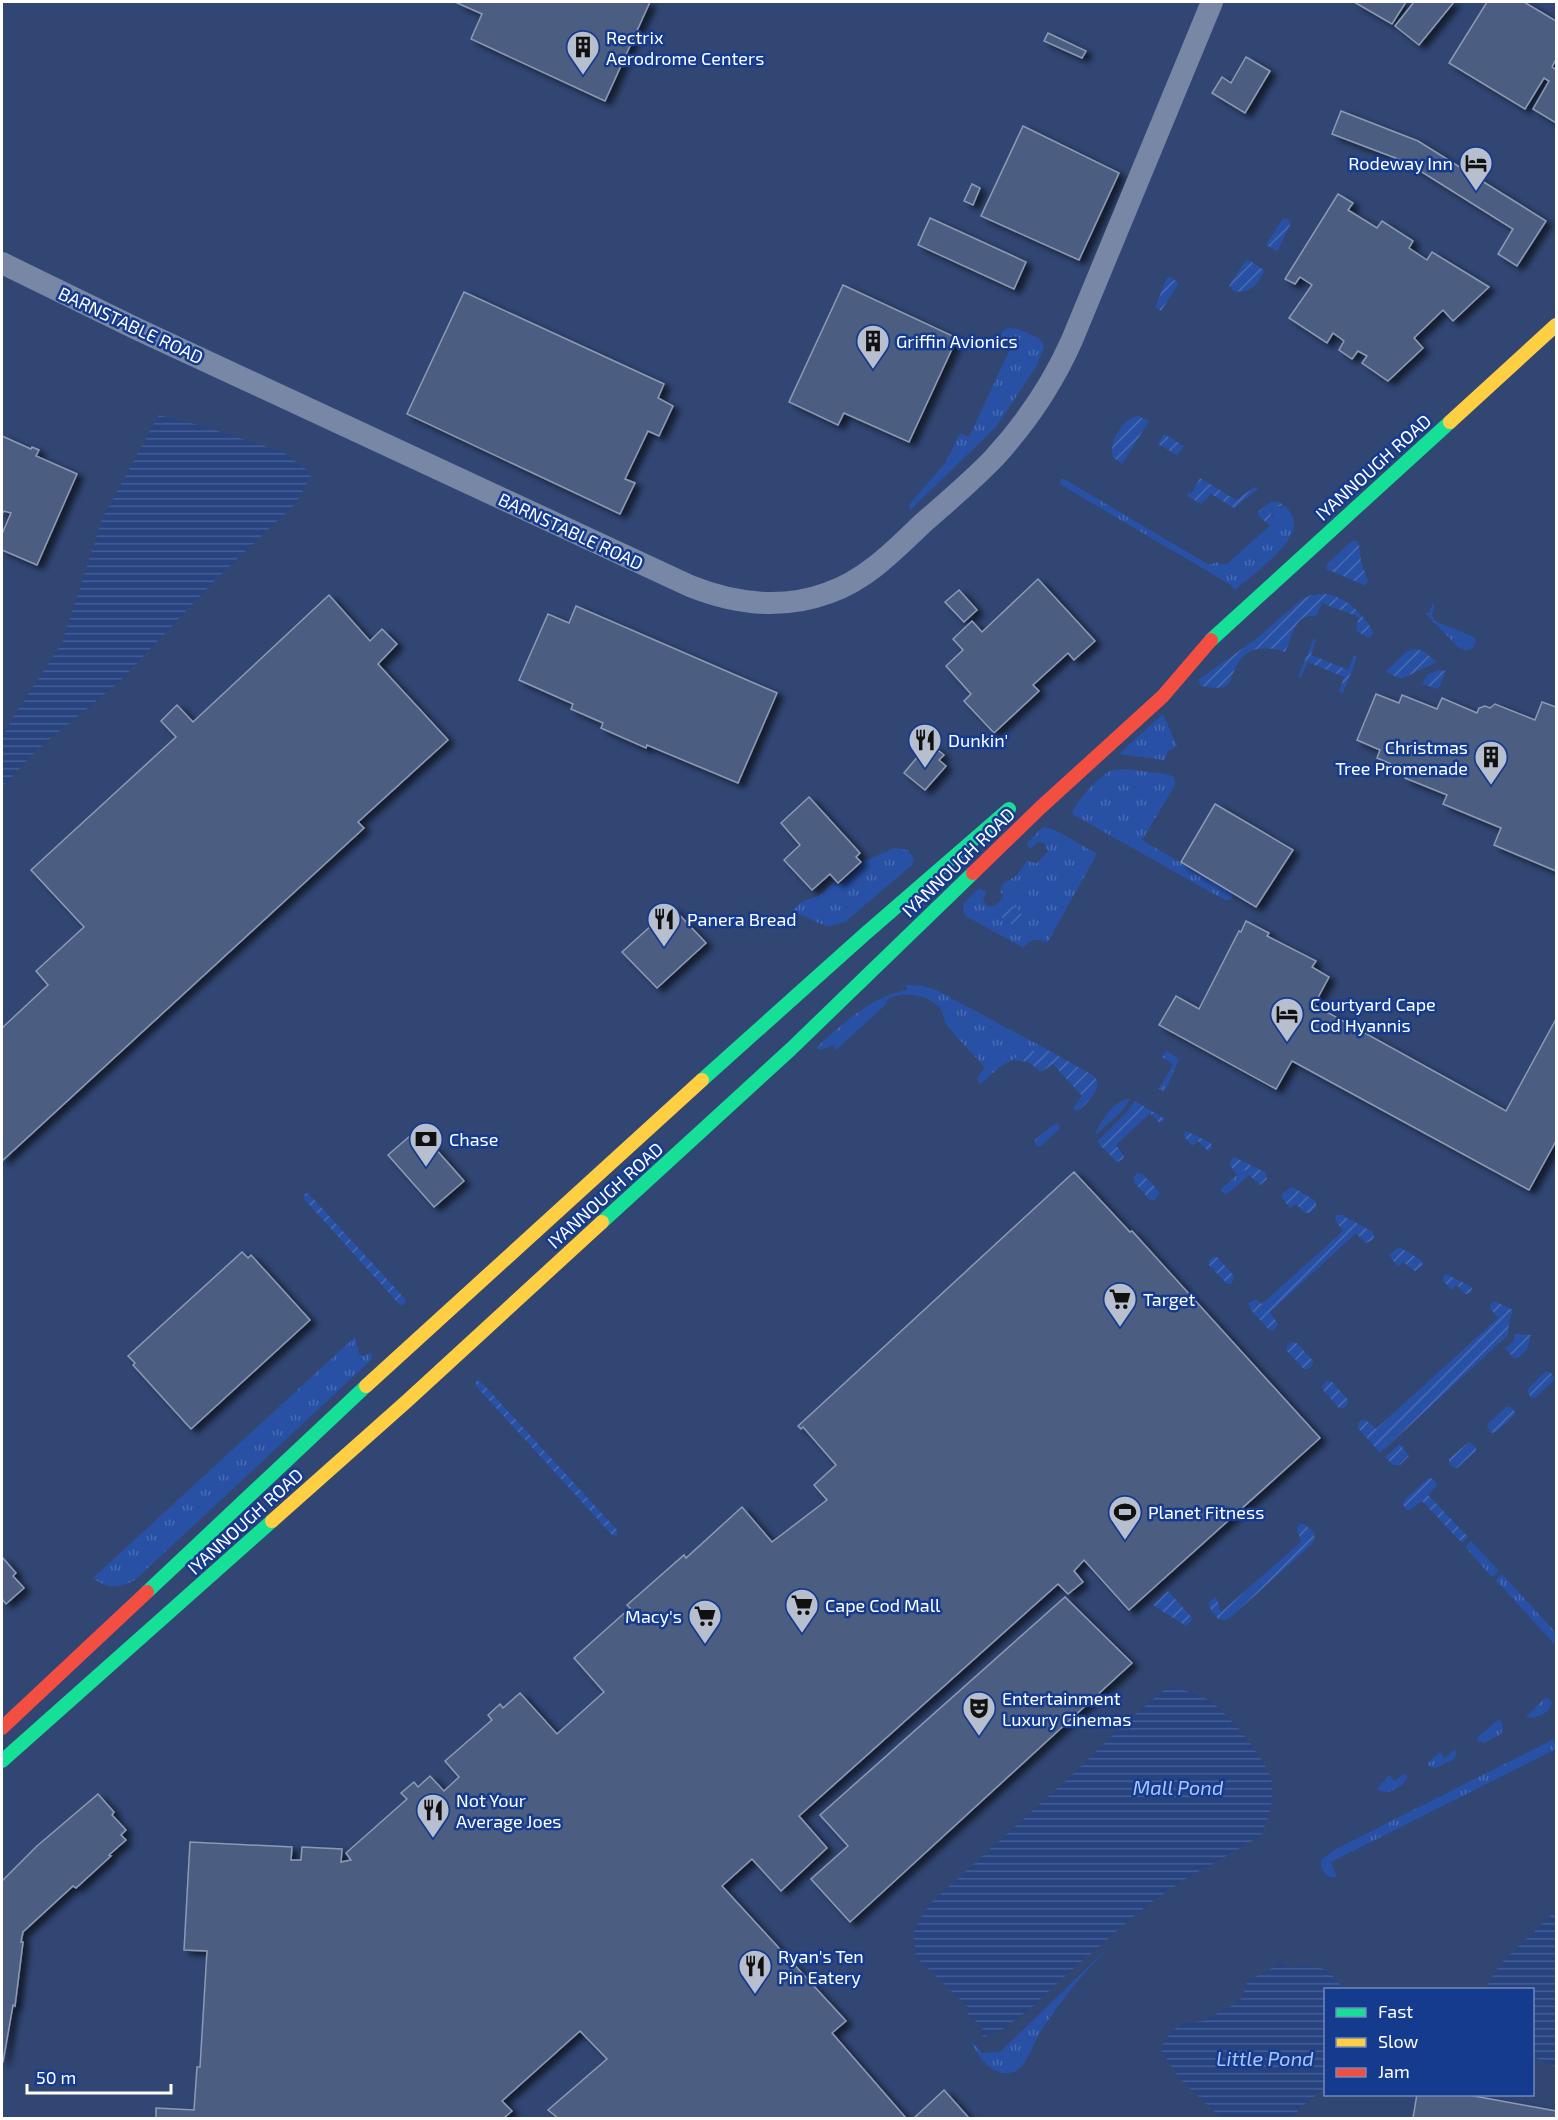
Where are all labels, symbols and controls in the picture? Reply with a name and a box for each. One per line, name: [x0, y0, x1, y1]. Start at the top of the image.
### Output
place label: Rectrix Aerodrome Centers: [606, 26, 764, 69]
building icon: Rectrix Aerodrome Centers: [565, 29, 601, 76]
hotel icon: Rodeway Inn: [1458, 145, 1494, 192]
place label: Rodeway Inn: [1348, 152, 1453, 174]
street label: BARNSTABLE ROAD: [55, 282, 207, 368]
building icon: Griffin Avionics: [855, 323, 891, 370]
place label: Griffin Avionics: [896, 330, 1018, 352]
street label: IYANNOUGH ROAD: [1311, 409, 1435, 525]
street label: BARNSTABLE ROAD: [495, 488, 647, 574]
restaurant icon: Dunkin': [907, 722, 943, 769]
place label: Dunkin': [948, 729, 1008, 751]
place label: Christmas Tree Promenade: [1335, 736, 1468, 779]
building icon: Christmas Tree Promenade: [1473, 739, 1509, 786]
street label: IYANNOUGH ROAD: [897, 803, 1019, 921]
restaurant icon: Panera Bread: [646, 901, 682, 948]
place label: Panera Bread: [687, 908, 797, 930]
place label: Courtyard Cape Cod Hyannis: [1310, 993, 1436, 1036]
hotel icon: Courtyard Cape Cod Hyannis: [1269, 996, 1305, 1043]
bank icon: Chase: [408, 1121, 444, 1168]
place label: Chase: [449, 1128, 498, 1150]
street label: IYANNOUGH ROAD: [543, 1137, 667, 1253]
supermarket icon: Target: [1102, 1281, 1138, 1328]
place label: Target: [1143, 1288, 1195, 1310]
street label: IYANNOUGH ROAD: [183, 1463, 307, 1579]
sports icon: Planet Fitness: [1107, 1494, 1143, 1541]
place label: Planet Fitness: [1148, 1501, 1264, 1523]
supermarket icon: Cape Cod Mall: [784, 1587, 820, 1634]
place label: Cape Cod Mall: [825, 1594, 941, 1616]
supermarket icon: Macy's: [687, 1598, 723, 1645]
place label: Macy's: [625, 1605, 682, 1627]
place label: Entertainment Luxury Cinemas: [1002, 1687, 1131, 1730]
theatre icon: Entertainment Luxury Cinemas: [961, 1690, 997, 1737]
water label: Mall Pond: [1133, 1775, 1224, 1799]
place label: Not Your Average Joes: [456, 1789, 561, 1832]
restaurant icon: Not Your Average Joes: [415, 1792, 451, 1839]
place label: Ryan's Ten Pin Eatery: [778, 1945, 864, 1988]
restaurant icon: Ryan's Ten Pin Eatery: [737, 1948, 773, 1995]
legend: [1324, 1988, 1534, 2096]
text: Fast: [1378, 2000, 1413, 2022]
text: Slow: [1378, 2030, 1419, 2052]
water label: Little Pond: [1216, 2046, 1314, 2070]
scale bar: [27, 2057, 171, 2095]
text: Jam: [1378, 2060, 1410, 2082]
text: 50 m: [36, 2066, 76, 2088]

